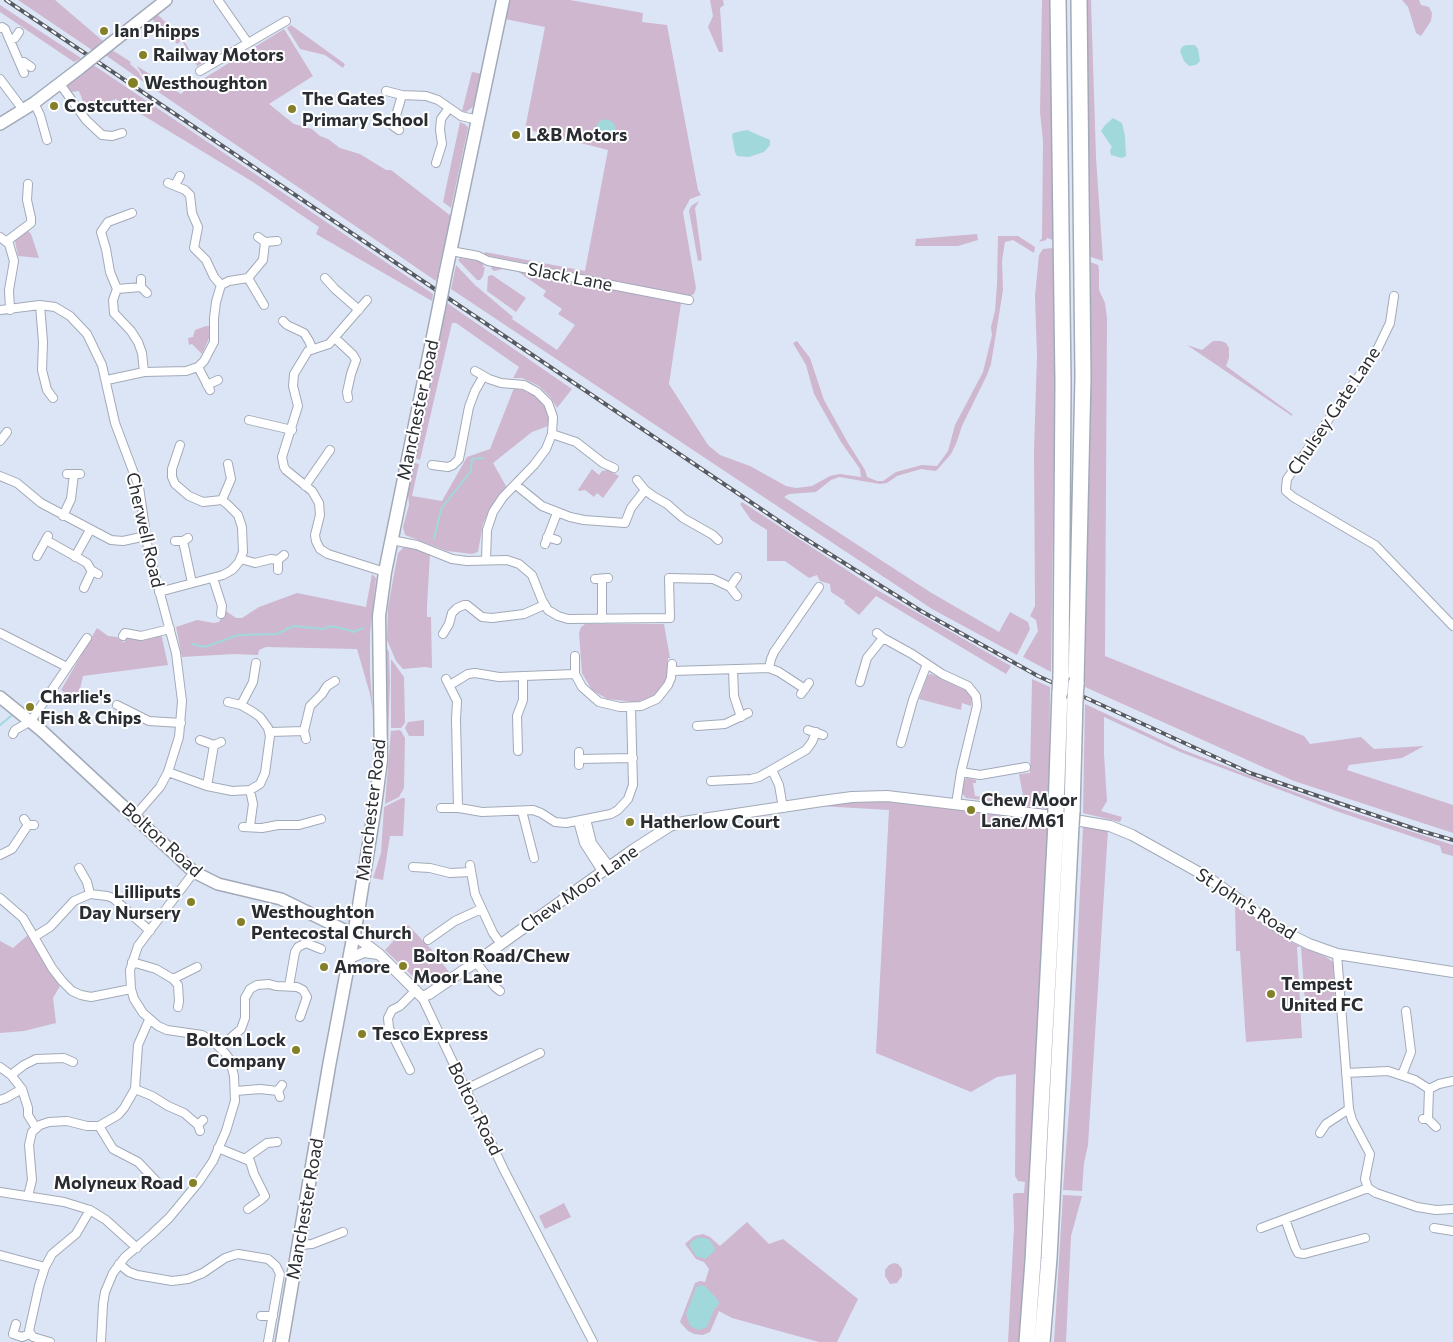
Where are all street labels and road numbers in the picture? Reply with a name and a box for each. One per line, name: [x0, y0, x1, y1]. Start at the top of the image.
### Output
street label: Slack Lane: [526, 258, 614, 296]
street label: Manchester Road: [393, 338, 443, 482]
street label: Chulsey Gate Lane: [1283, 343, 1385, 479]
street label: Cherwell Road: [121, 470, 169, 590]
street label: Manchester Road: [352, 738, 390, 882]
street label: Bolton Road: [117, 798, 207, 882]
street label: Chew Moor Lane: [516, 840, 642, 938]
street label: St John's Road: [1192, 864, 1300, 944]
street label: Bolton Road: [443, 1059, 507, 1159]
street label: Manchester Road: [282, 1137, 328, 1281]

